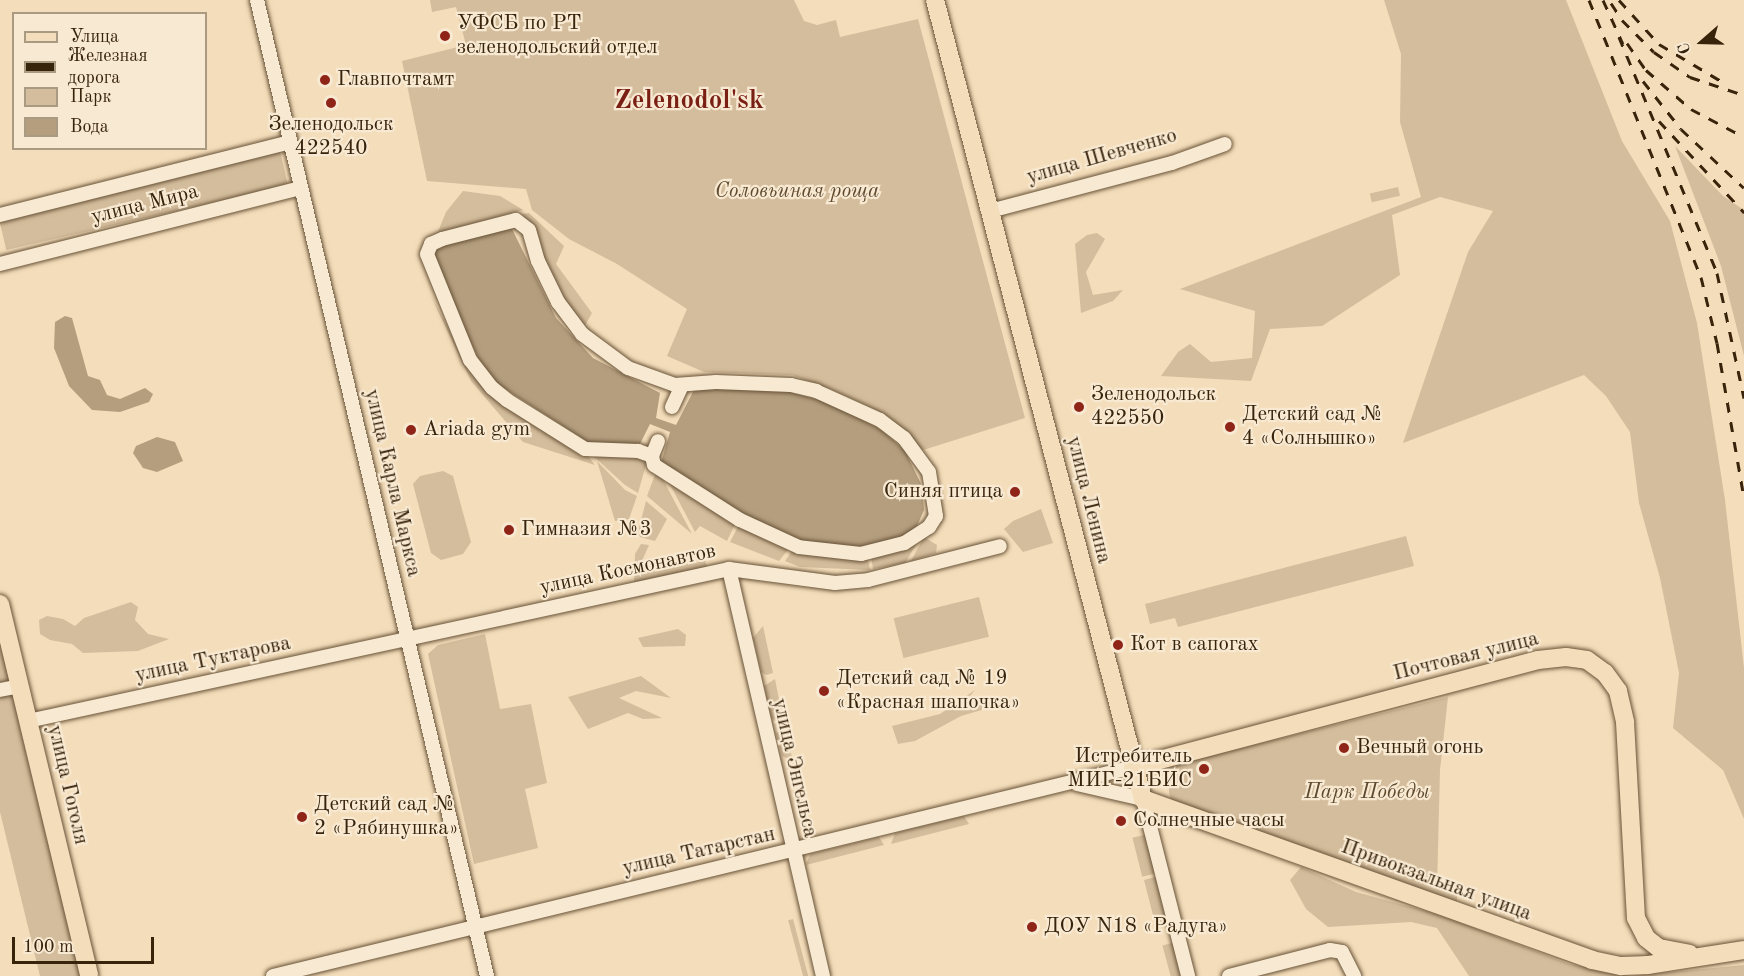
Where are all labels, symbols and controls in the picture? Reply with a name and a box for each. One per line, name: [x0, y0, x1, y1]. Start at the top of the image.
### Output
place label: УФСБ по РТ зеленодольский отдел: [457, 11, 657, 61]
legend: [12, 12, 207, 150]
north arrow: [1672, 12, 1732, 72]
text: Улица: [70, 28, 119, 46]
marker: УФСБ по РТ зеленодольский отдел: [438, 29, 452, 43]
text: С: [1676, 40, 1694, 56]
text: Железная дорога: [68, 47, 148, 87]
place label: Главпочтамт: [337, 67, 454, 93]
marker: Главпочтамт: [318, 73, 332, 87]
district label: Zelenodol'sk: [614, 85, 764, 117]
text: Парк: [70, 88, 111, 106]
marker: Зеленодольск 422540: [324, 96, 338, 110]
place label: Зеленодольск 422540: [268, 112, 394, 162]
text: Вода: [70, 118, 109, 136]
street label: улица Шевченко: [1024, 124, 1180, 190]
street label: улица Мира: [89, 179, 201, 231]
park label: Соловьиная роща: [715, 179, 879, 205]
place label: Зеленодольск 422550: [1091, 382, 1216, 432]
street label: улица Карла Маркса: [358, 387, 426, 579]
marker: Зеленодольск 422550: [1072, 400, 1086, 414]
place label: Детский сад № 4 «Солнышко»: [1242, 402, 1383, 452]
place label: Ariada gym: [423, 417, 530, 443]
marker: Детский сад № 4 «Солнышко»: [1223, 420, 1237, 434]
marker: Ariada gym: [404, 423, 418, 437]
street label: улица Ленина: [1060, 434, 1116, 566]
place label: Синяя птица: [884, 479, 1003, 505]
marker: Синяя птица: [1008, 485, 1022, 499]
place label: Гимназия №3: [521, 517, 652, 543]
marker: Гимназия №3: [502, 523, 516, 537]
street label: улица Космонавтов: [538, 539, 718, 601]
street label: Почтовая улица: [1391, 627, 1541, 687]
street label: улица Туктарова: [133, 631, 293, 689]
place label: Кот в сапогах: [1130, 632, 1259, 658]
marker: Кот в сапогах: [1111, 638, 1125, 652]
place label: Детский сад № 19 «Красная шапочка»: [836, 666, 1020, 716]
marker: Детский сад № 19 «Красная шапочка»: [817, 684, 831, 698]
street label: улица Энгельса: [766, 696, 822, 840]
street label: улица Гоголя: [41, 723, 93, 847]
place label: Вечный огонь: [1356, 735, 1483, 761]
marker: Вечный огонь: [1337, 741, 1351, 755]
place label: Истребитель МИГ-21БИС: [1067, 744, 1192, 794]
marker: Истребитель МИГ-21БИС: [1197, 762, 1211, 776]
park label: Парк Победы: [1304, 780, 1430, 806]
place label: Детский сад № 2 «Рябинушка»: [314, 792, 459, 842]
place label: Солнечные часы: [1133, 808, 1285, 834]
marker: Детский сад № 2 «Рябинушка»: [295, 810, 309, 824]
marker: Солнечные часы: [1114, 814, 1128, 828]
street label: улица Татарстан: [620, 822, 778, 882]
street label: Привокзальная улица: [1337, 835, 1535, 927]
place label: ДОУ N18 «Радуга»: [1044, 914, 1228, 940]
marker: ДОУ N18 «Радуга»: [1025, 920, 1039, 934]
scale bar: [15, 925, 158, 963]
text: 100 m: [23, 938, 74, 956]

